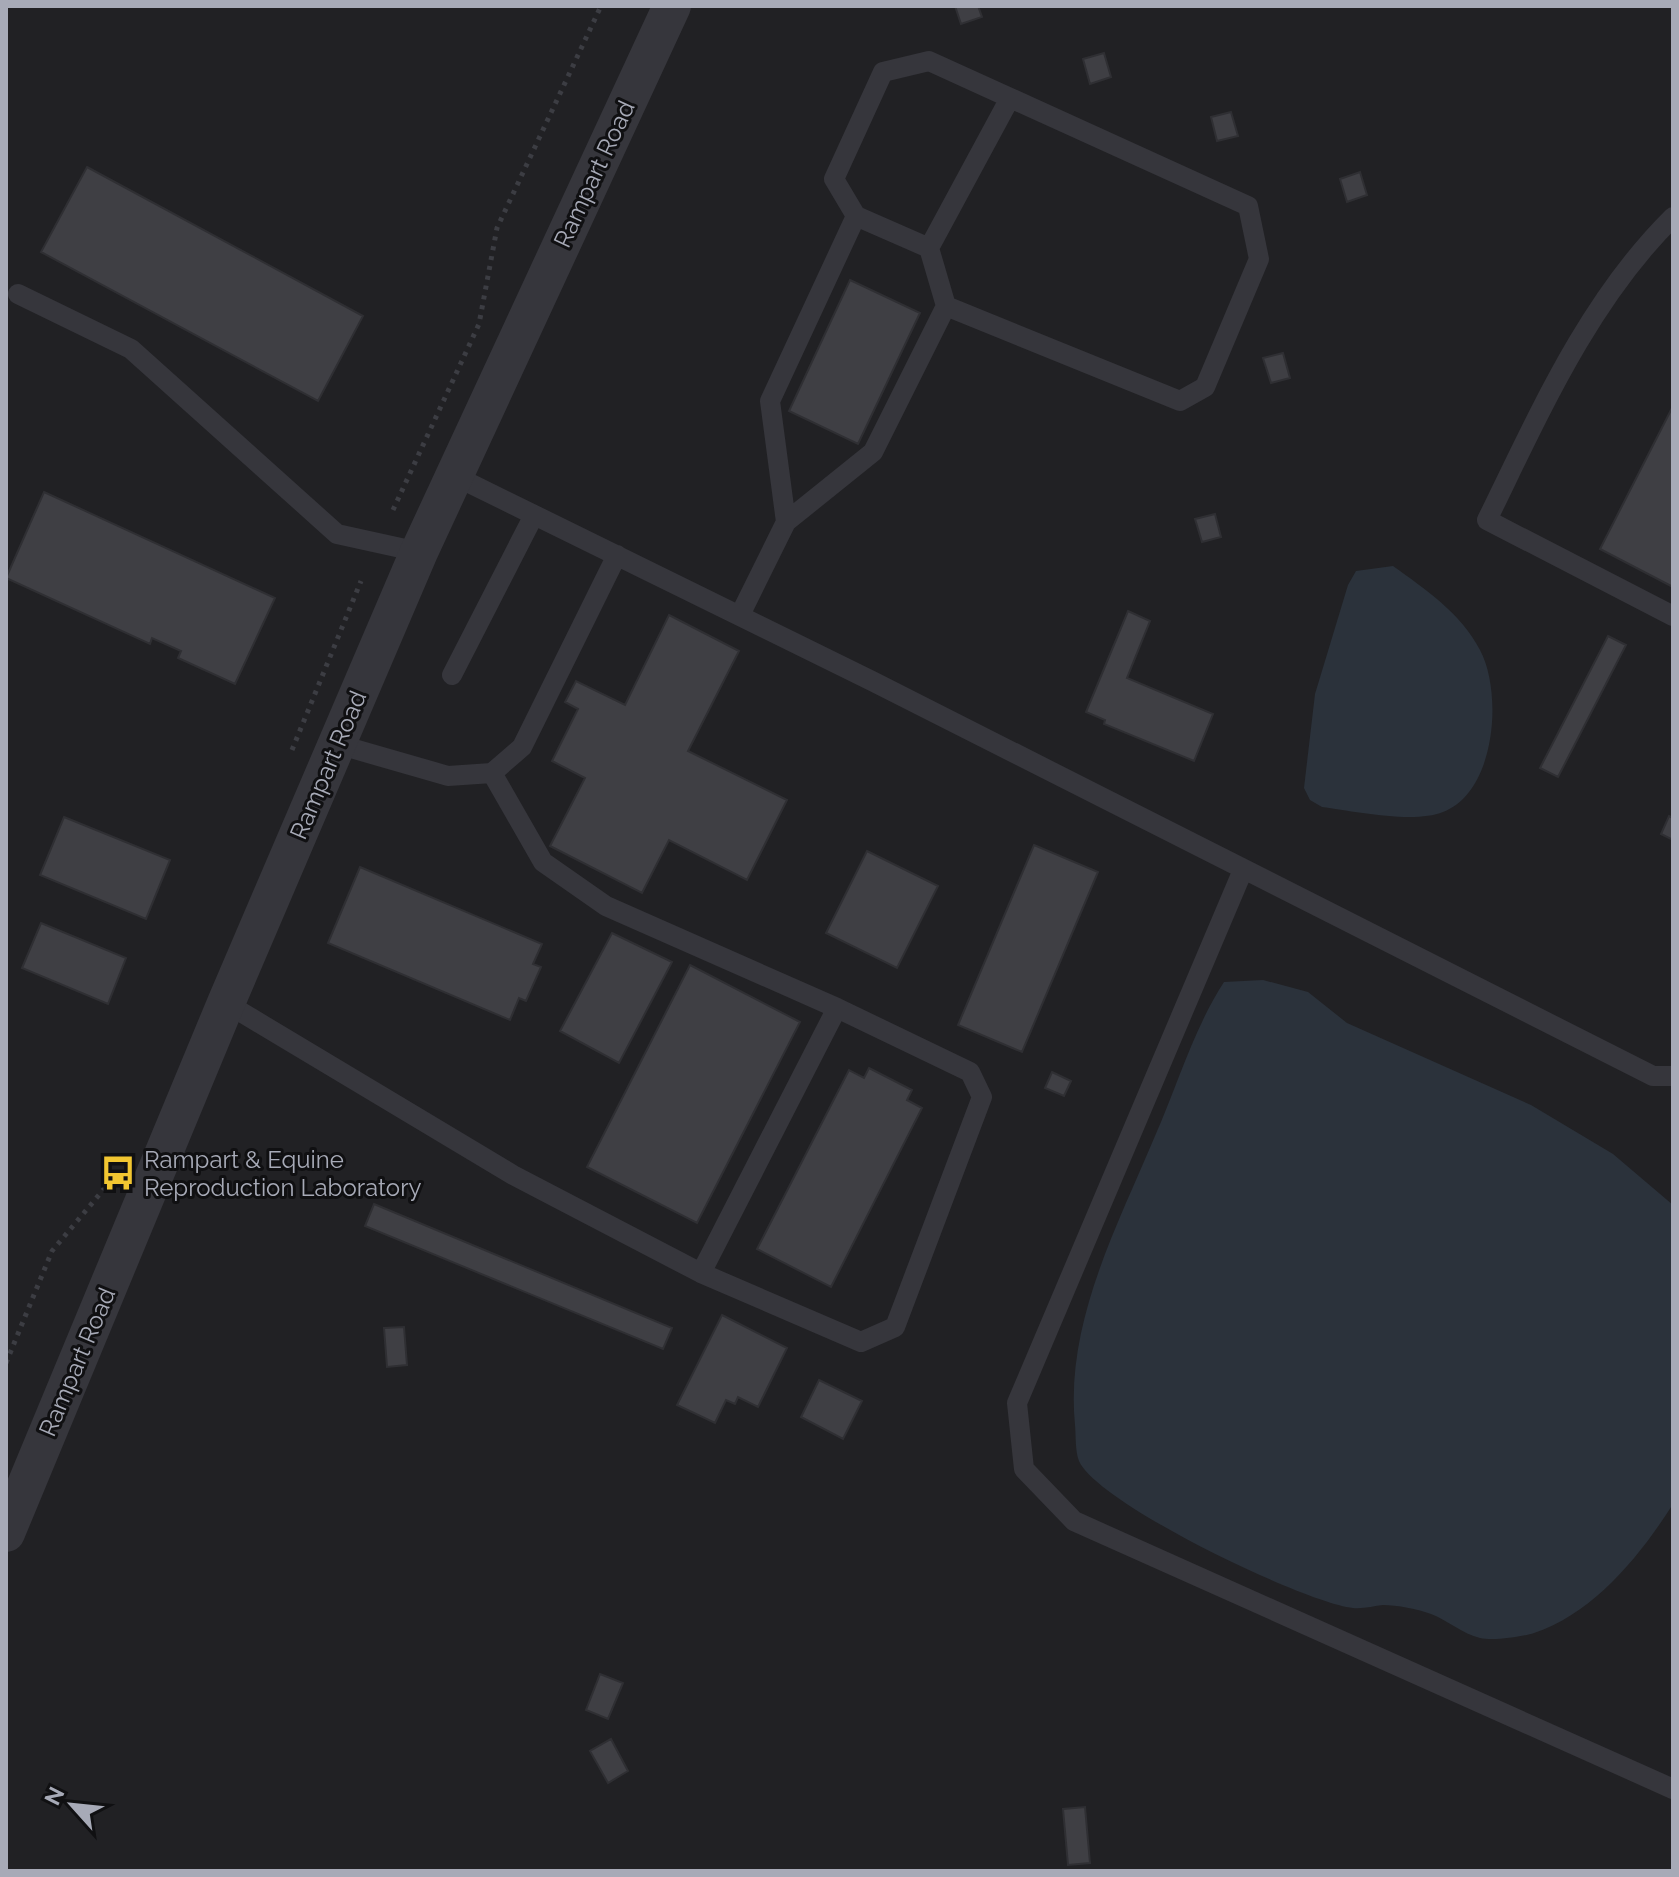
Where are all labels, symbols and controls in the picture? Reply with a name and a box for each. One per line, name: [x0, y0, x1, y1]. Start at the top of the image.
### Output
street label: Rampart Road: [547, 96, 641, 252]
street label: Rampart Road: [284, 686, 372, 844]
place label: Rampart & Equine Reproduction Laboratory: [144, 1145, 422, 1202]
bus stop icon: Rampart & Equine Reproduction Laboratory: [99, 1154, 137, 1192]
street label: Rampart Road: [33, 1283, 121, 1441]
north arrow: [32, 1765, 112, 1845]
text: N: [39, 1783, 70, 1809]

